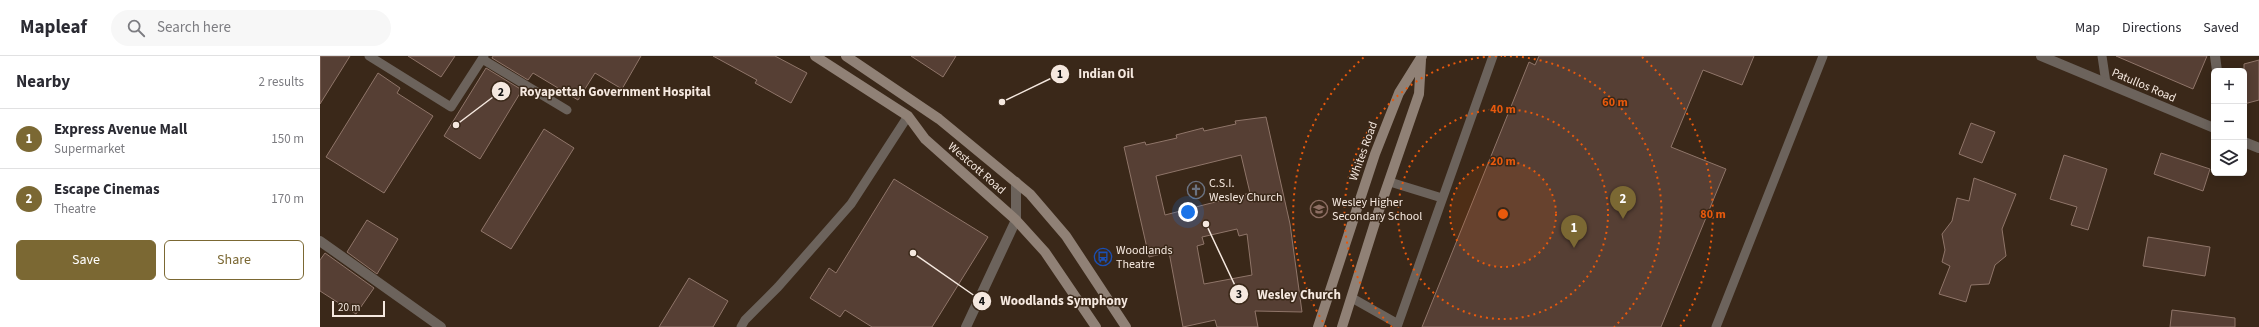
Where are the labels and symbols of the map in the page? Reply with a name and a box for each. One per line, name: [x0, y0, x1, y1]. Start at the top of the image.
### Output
callout: Indian Oil: [1050, 61, 1141, 86]
street label: Patullos Road: [2109, 64, 2179, 107]
text: Indian Oil: [1078, 65, 1134, 83]
text: 1: [1057, 66, 1063, 83]
callout: Royapettah Government Hospital: [491, 79, 718, 104]
text: Royapettah Government Hospital: [520, 83, 711, 101]
text: 2: [498, 84, 504, 101]
text: 60 m: [1602, 94, 1628, 111]
text: 40 m: [1490, 101, 1516, 118]
street label: Whites Road: [1345, 119, 1382, 183]
street label: Westcott Road: [944, 138, 1009, 198]
text: 20 m: [1490, 153, 1516, 170]
place label: C.S.I. Wesley Church: [1209, 175, 1282, 206]
church icon: C.S.I. Wesley Church: [1186, 180, 1206, 200]
pin: 2: [1610, 186, 1636, 219]
place label: Wesley Higher Secondary School: [1332, 194, 1422, 225]
school or university icon: Wesley Higher Secondary School: [1309, 199, 1329, 219]
your location: [1178, 202, 1198, 222]
text: 80 m: [1700, 206, 1726, 223]
centre of rings: [1496, 207, 1510, 221]
pin: 1: [1561, 215, 1587, 248]
place label: Woodlands Theatre: [1116, 242, 1172, 273]
bus stop icon: Woodlands Theatre: [1093, 247, 1113, 267]
callout: Wesley Church: [1229, 282, 1349, 307]
text: 3: [1236, 286, 1242, 303]
text: Wesley Church: [1257, 286, 1341, 304]
callout: Woodlands Symphony: [972, 288, 1136, 313]
text: Woodlands Symphony: [1000, 292, 1128, 310]
text: 4: [979, 293, 986, 310]
scale bar: [332, 299, 385, 318]

